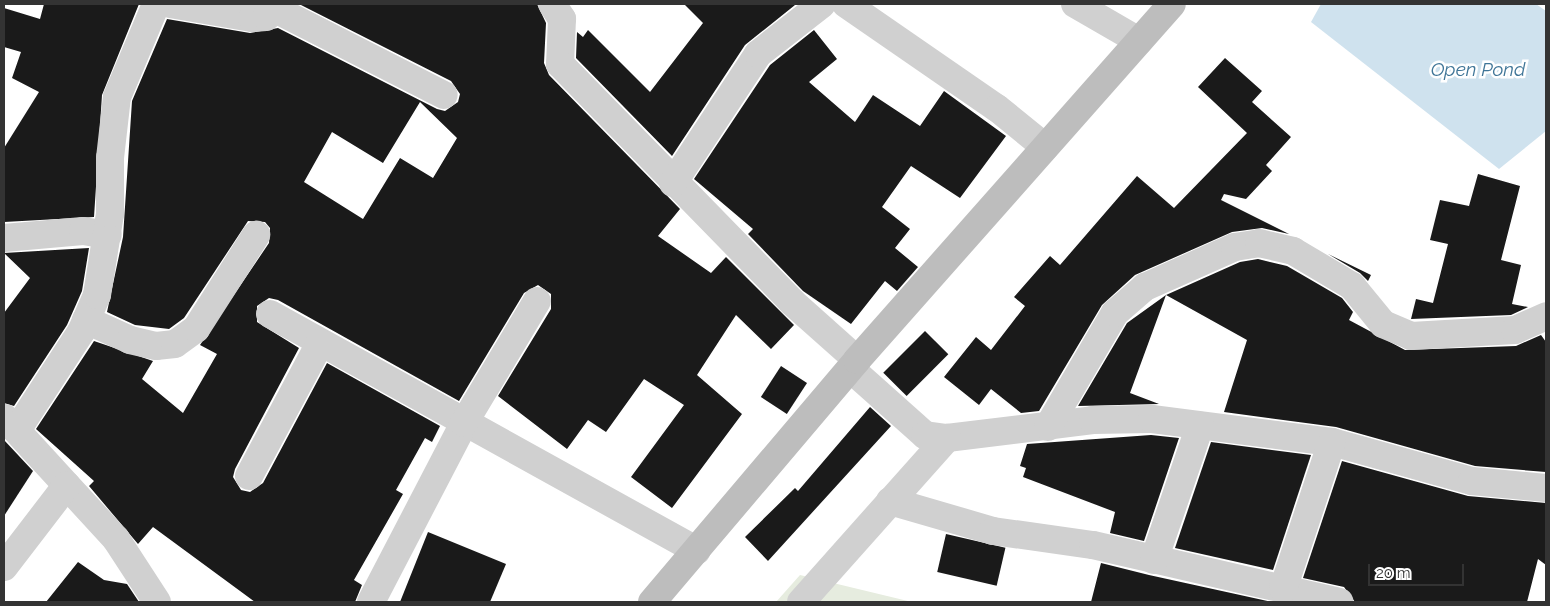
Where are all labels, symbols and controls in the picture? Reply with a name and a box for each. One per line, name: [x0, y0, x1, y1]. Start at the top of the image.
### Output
water label: Open Pond: [1431, 59, 1525, 81]
scale bar: [1370, 554, 1466, 586]
text: 20 m: [1376, 564, 1411, 582]

